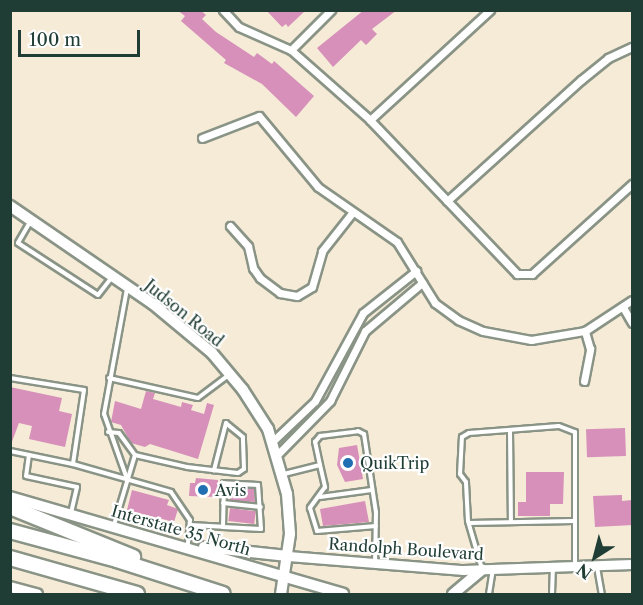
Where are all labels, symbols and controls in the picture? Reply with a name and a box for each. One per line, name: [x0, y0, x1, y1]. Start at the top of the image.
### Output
scale bar: [21, 18, 142, 56]
text: 100 m: [29, 29, 81, 51]
street label: Judson Road: [141, 275, 227, 351]
place label: QuikTrip: [360, 453, 429, 473]
marker: QuikTrip: [341, 456, 355, 470]
place label: Avis: [215, 480, 246, 500]
marker: Avis: [196, 483, 210, 497]
street label: Interstate 35 North: [109, 501, 253, 559]
north arrow: [565, 527, 625, 587]
street label: Randolph Boulevard: [328, 534, 484, 564]
text: N: [573, 559, 596, 584]

